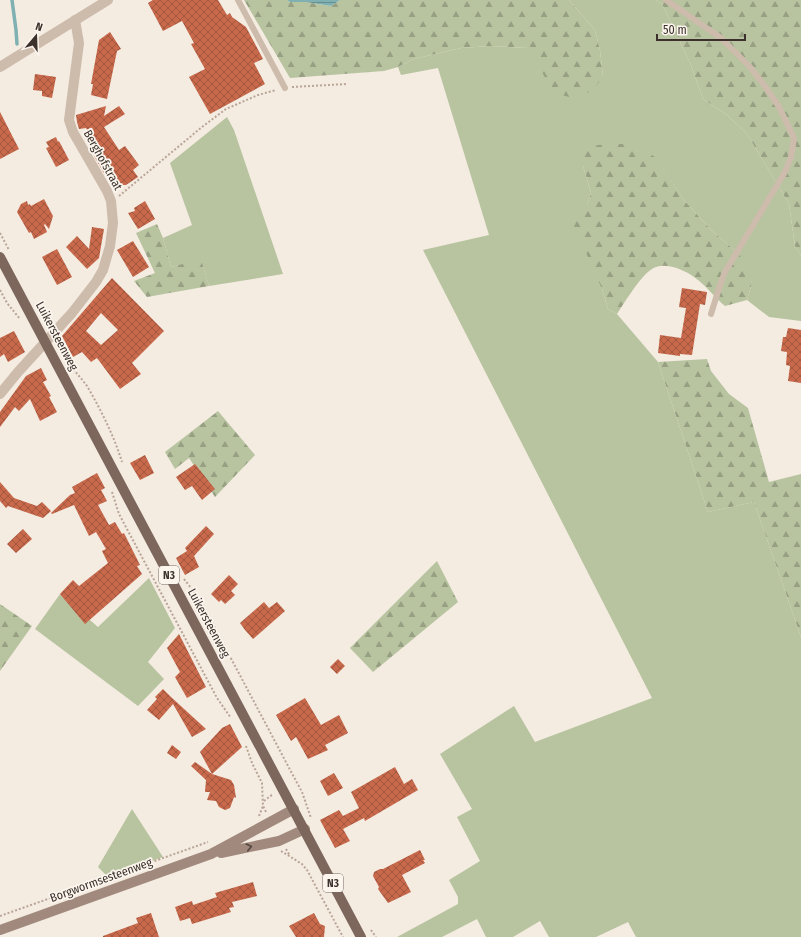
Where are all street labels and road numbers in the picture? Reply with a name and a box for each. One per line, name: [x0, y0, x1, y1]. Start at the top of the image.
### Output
street label: Berghofstraat: [81, 127, 125, 193]
street label: Luikersteenweg: [33, 299, 81, 373]
road number: N3: [159, 566, 179, 584]
street label: Luikersteenweg: [185, 586, 233, 660]
street label: Borgwormsesteenweg: [48, 855, 154, 905]
road number: N3: [323, 874, 343, 892]

